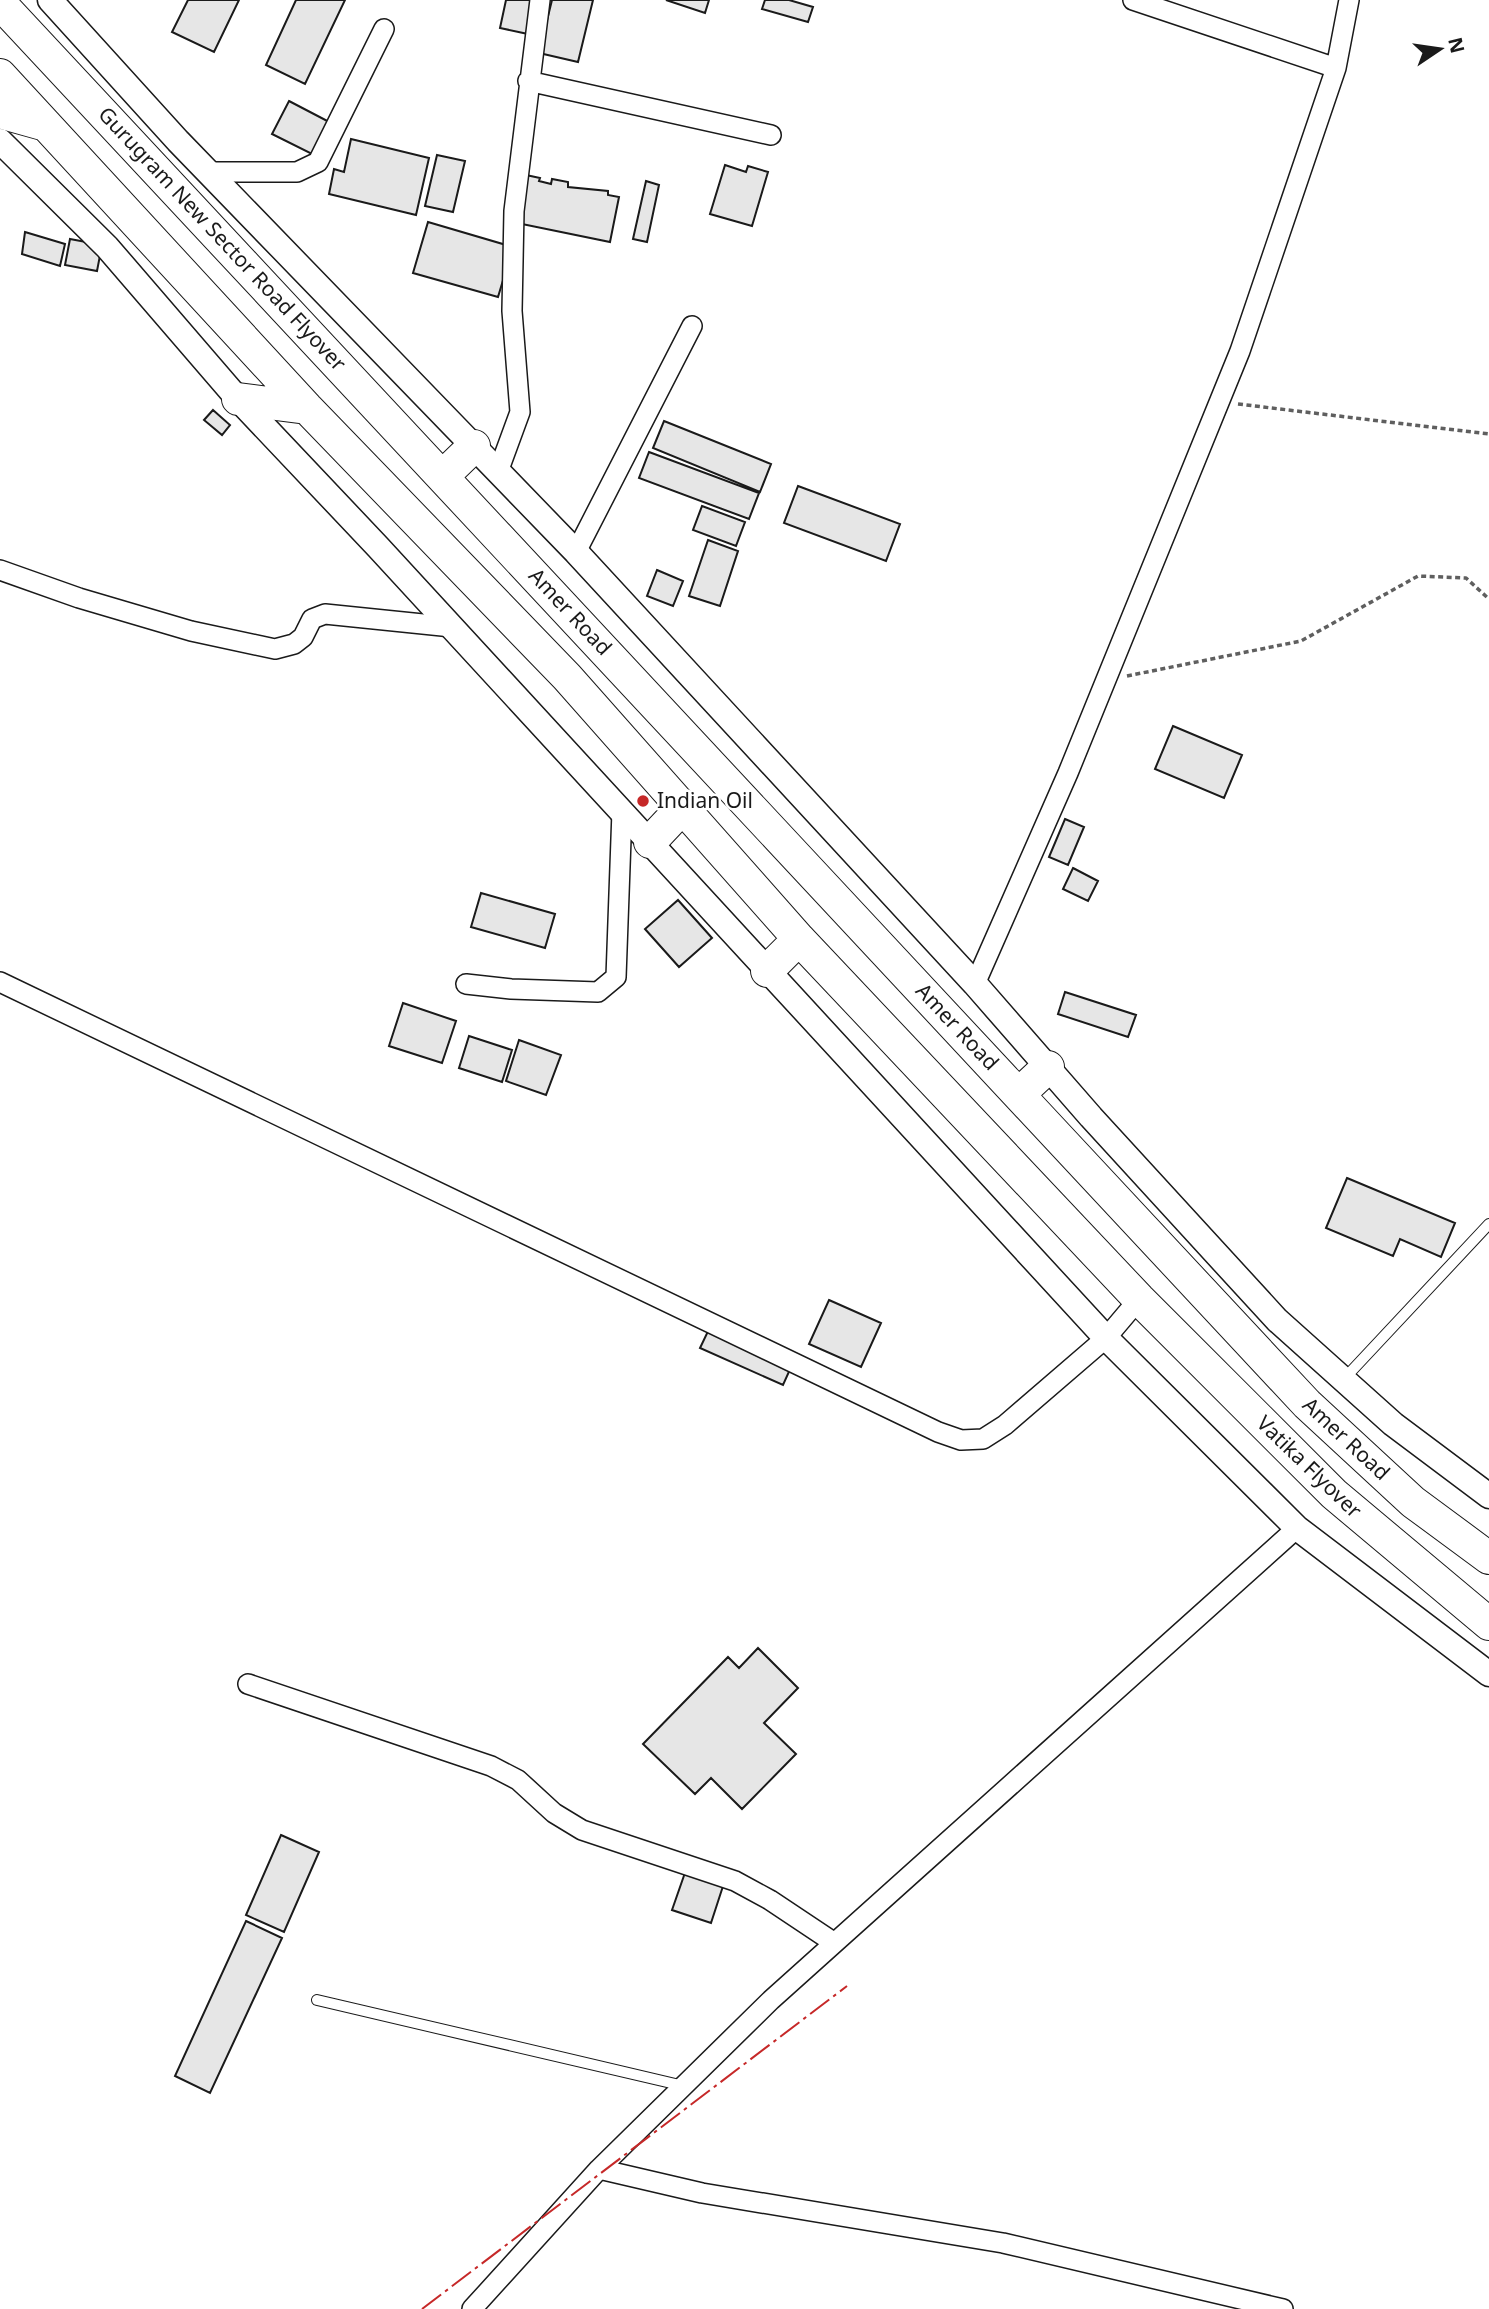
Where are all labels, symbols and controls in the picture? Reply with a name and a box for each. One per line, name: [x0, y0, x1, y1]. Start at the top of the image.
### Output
north arrow: [1405, 14, 1475, 84]
text: N: [1442, 35, 1471, 56]
street label: Gurugram New Sector Road Flyover: [93, 100, 353, 377]
street label: Amer Road: [523, 562, 618, 661]
place label: Indian Oil: [657, 786, 753, 814]
marker: Indian Oil: [635, 793, 651, 809]
street label: Amer Road: [910, 977, 1005, 1076]
street label: Amer Road: [1297, 1391, 1396, 1486]
street label: Vatika Flyover: [1251, 1409, 1369, 1524]

